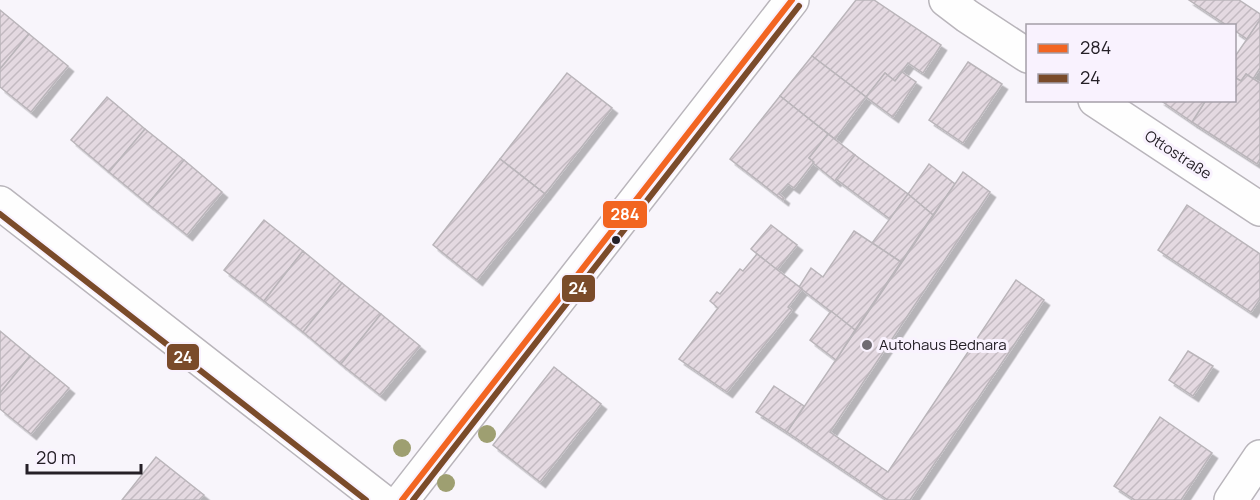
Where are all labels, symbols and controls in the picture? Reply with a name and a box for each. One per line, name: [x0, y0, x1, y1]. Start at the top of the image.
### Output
legend: [1026, 24, 1236, 102]
text: 284: [1080, 35, 1111, 59]
text: 24: [1080, 65, 1101, 89]
street label: Ottostraße: [1141, 125, 1216, 184]
line badge: 284: [602, 200, 648, 229]
text: 284: [610, 203, 640, 225]
unlabelled marker: [610, 234, 622, 246]
line badge: 24: [561, 274, 596, 303]
text: 24: [569, 277, 587, 299]
place label: Autohaus Bednara: [879, 334, 1007, 355]
marker: Autohaus Bednara: [860, 338, 874, 352]
line badge: 24: [166, 343, 200, 371]
text: 24: [174, 346, 192, 368]
scale bar: [27, 437, 141, 475]
text: 20 m: [36, 445, 76, 469]

